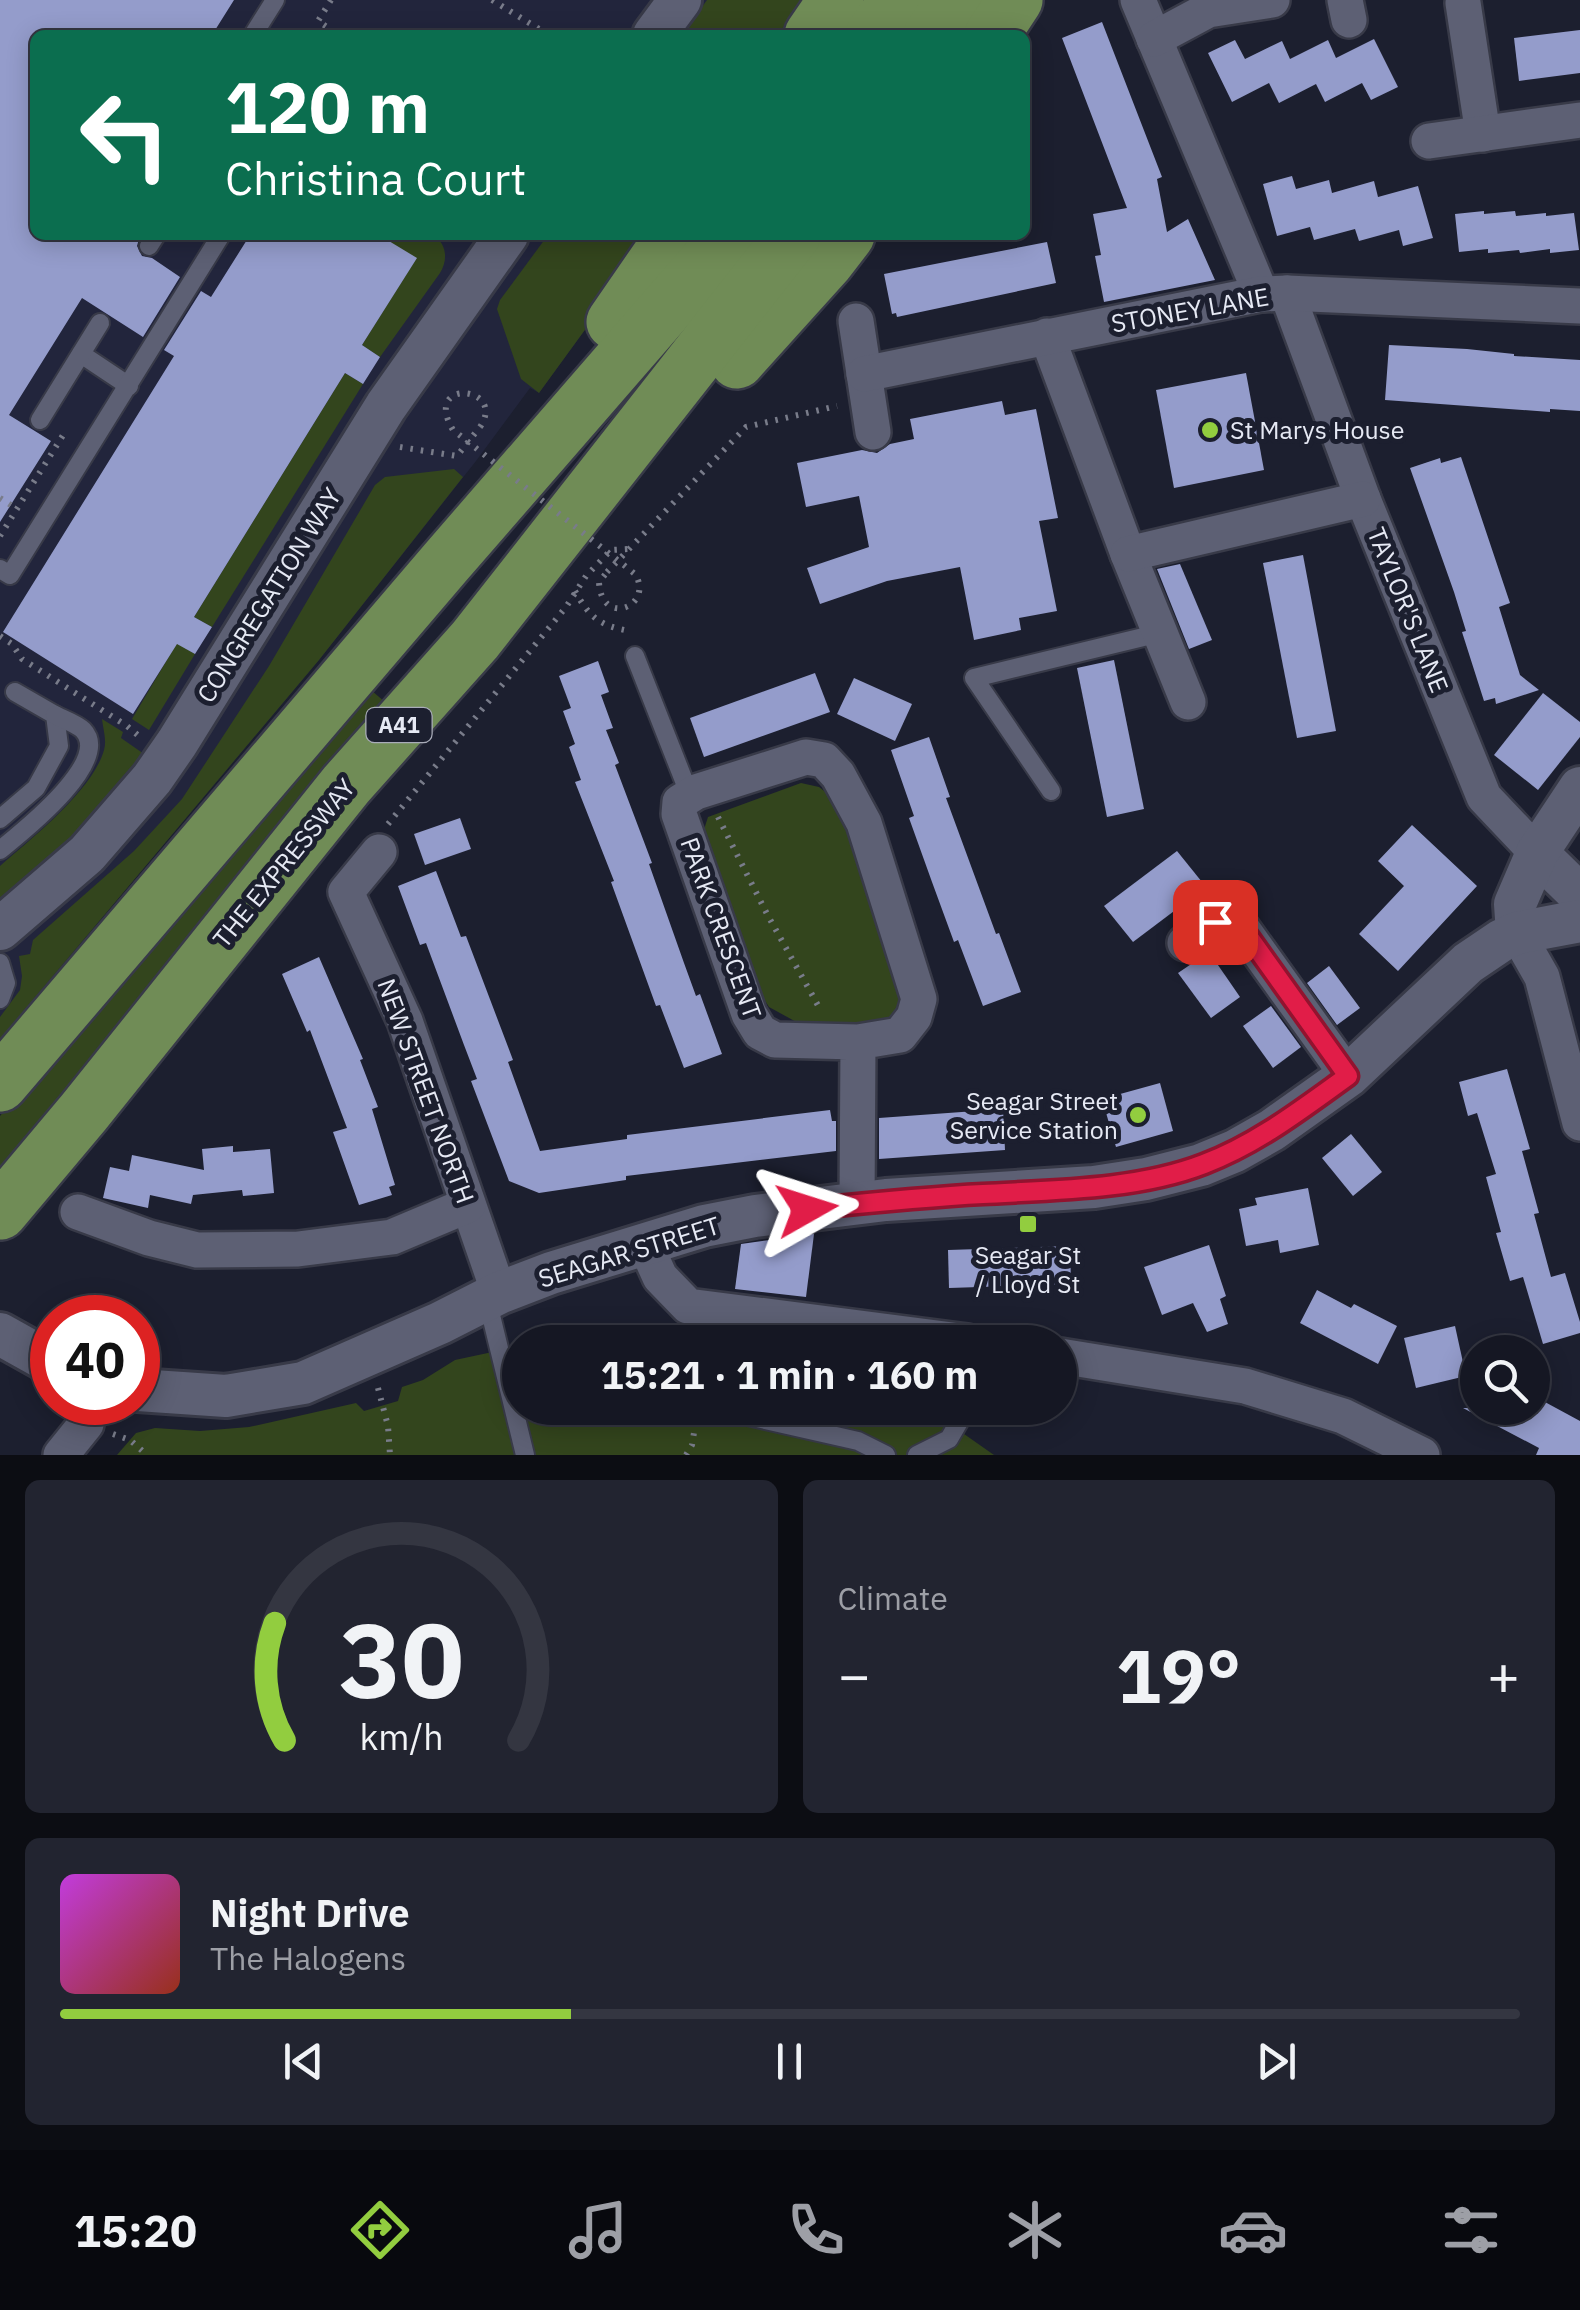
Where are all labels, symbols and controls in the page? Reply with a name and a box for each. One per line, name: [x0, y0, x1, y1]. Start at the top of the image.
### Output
text: 120 m: [225, 61, 430, 152]
icon: left: [60, 70, 190, 200]
text: Christina Court: [225, 149, 526, 207]
street label: STONEY LANE: [1109, 279, 1271, 340]
place label: St Marys House: [1230, 413, 1405, 446]
marker: St Marys House: [1199, 419, 1221, 441]
street label: CONGREGATION WAY: [189, 481, 348, 708]
street label: TAYLOR'S LANE: [1360, 522, 1457, 697]
road number: A41: [366, 708, 432, 742]
street label: THE EXPRESSWAY: [205, 771, 362, 954]
street label: PARK CRESCENT: [673, 833, 770, 1023]
pin: [1173, 880, 1258, 965]
icon: arrive: [1188, 895, 1243, 950]
street label: NEW STREET NORTH: [370, 974, 483, 1208]
place label: Seagar Street Service Station: [950, 1084, 1118, 1146]
marker: Seagar Street Service Station: [1127, 1104, 1149, 1126]
position arrow: [755, 1157, 859, 1261]
street label: SEAGAR STREET: [534, 1208, 724, 1295]
marker: Seagar St / Lloyd St: [1017, 1213, 1039, 1235]
place label: Seagar St / Lloyd St: [975, 1238, 1081, 1300]
speed limit sign: 40: [30, 1295, 160, 1425]
map controls: [1460, 1335, 1550, 1425]
button: search: [1460, 1335, 1550, 1425]
text: 15:21 · 1 min · 160 m: [601, 1350, 978, 1399]
text: Climate: [838, 1577, 948, 1619]
text: 30: [339, 1591, 464, 1727]
text: 19°: [1116, 1626, 1241, 1724]
text: −: [838, 1639, 871, 1710]
text: +: [1487, 1639, 1520, 1710]
text: km/h: [359, 1713, 443, 1760]
text: Night Drive: [210, 1888, 410, 1937]
text: The Halogens: [210, 1937, 406, 1979]
icon: previous: [276, 2034, 331, 2089]
icon: pause: [762, 2034, 817, 2089]
icon: next: [1249, 2034, 1304, 2089]
icon: directions: [345, 2195, 415, 2265]
icon: music: [563, 2195, 633, 2265]
icon: phone: [781, 2195, 851, 2265]
icon: climate: [1000, 2195, 1070, 2265]
icon: car: [1218, 2195, 1288, 2265]
icon: filters: [1436, 2195, 1506, 2265]
text: 15:20: [74, 2201, 197, 2259]

